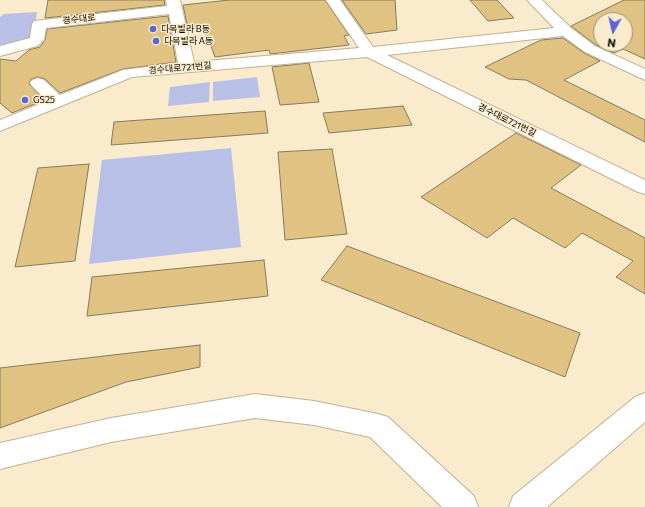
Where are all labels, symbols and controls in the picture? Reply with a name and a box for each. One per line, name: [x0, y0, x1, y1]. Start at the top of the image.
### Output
street label: 경수대로: [62, 12, 96, 26]
north arrow: [593, 12, 633, 52]
marker: 다복빌라 B동: [148, 24, 158, 34]
place label: 다복빌라 B동: [161, 24, 210, 34]
marker: 다복빌라 A동: [151, 36, 161, 46]
place label: 다복빌라 A동: [164, 36, 213, 46]
text: N: [606, 36, 616, 50]
street label: 경수대로721번길: [148, 60, 212, 76]
marker: GS25: [20, 95, 30, 105]
place label: GS25: [33, 95, 55, 105]
street label: 경수대로721번길: [476, 101, 538, 139]

